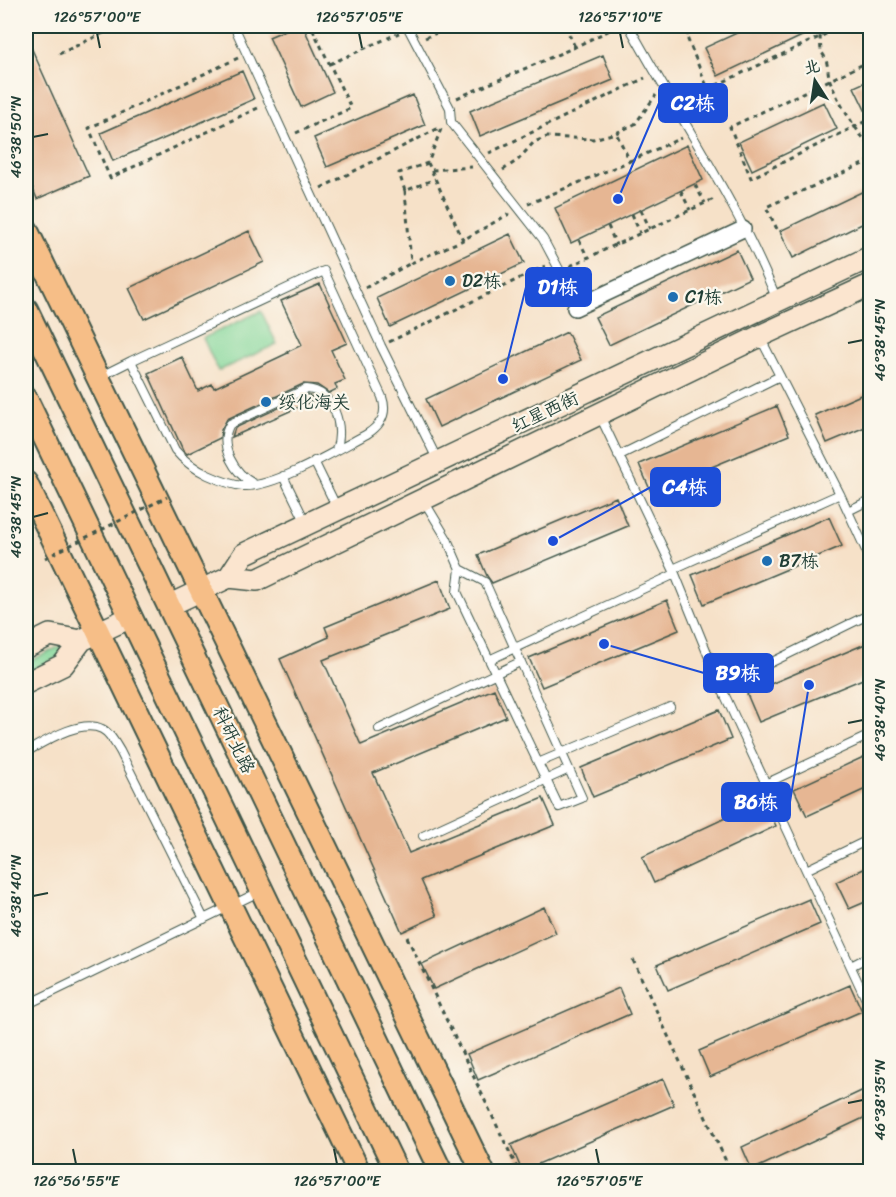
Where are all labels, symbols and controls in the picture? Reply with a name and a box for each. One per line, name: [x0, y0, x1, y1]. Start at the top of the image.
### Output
text: 126°57'00"E: [54, 4, 142, 30]
text: 126°57'05"E: [316, 4, 404, 30]
text: 126°57'10"E: [578, 4, 664, 30]
north arrow: [785, 51, 845, 111]
text: 北: [801, 51, 823, 83]
callout: C2栋: [659, 84, 727, 122]
text: C2栋: [670, 86, 715, 121]
text: 46°38'50"N: [3, 95, 29, 178]
place label: D2栋: [462, 265, 501, 297]
callout: D1栋: [526, 268, 591, 306]
text: D1栋: [538, 270, 578, 305]
marker: D2栋: [443, 274, 457, 288]
place label: C1栋: [685, 281, 722, 313]
marker: C1栋: [666, 290, 680, 304]
text: 46°38'45"N: [867, 298, 893, 381]
street label: 红星西街: [506, 382, 584, 442]
place label: 绥化海关: [278, 386, 350, 418]
marker: 绥化海关: [259, 395, 273, 409]
callout: C4栋: [651, 468, 720, 506]
text: C4栋: [662, 470, 707, 505]
text: 46°38'45"N: [3, 475, 29, 558]
place label: B7栋: [779, 545, 819, 577]
marker: B7栋: [760, 554, 774, 568]
callout: B9栋: [704, 654, 773, 692]
text: B9栋: [716, 656, 760, 691]
text: 46°38'40"N: [867, 678, 893, 761]
street label: 科研北路: [204, 701, 264, 779]
callout: B6栋: [722, 783, 790, 821]
text: B6栋: [734, 785, 778, 820]
text: 46°38'40"N: [3, 854, 29, 937]
text: 46°38'35"N: [867, 1059, 893, 1141]
text: 126°56'55"E: [33, 1168, 121, 1194]
text: 126°57'00"E: [294, 1168, 382, 1194]
text: 126°57'05"E: [556, 1168, 644, 1194]

